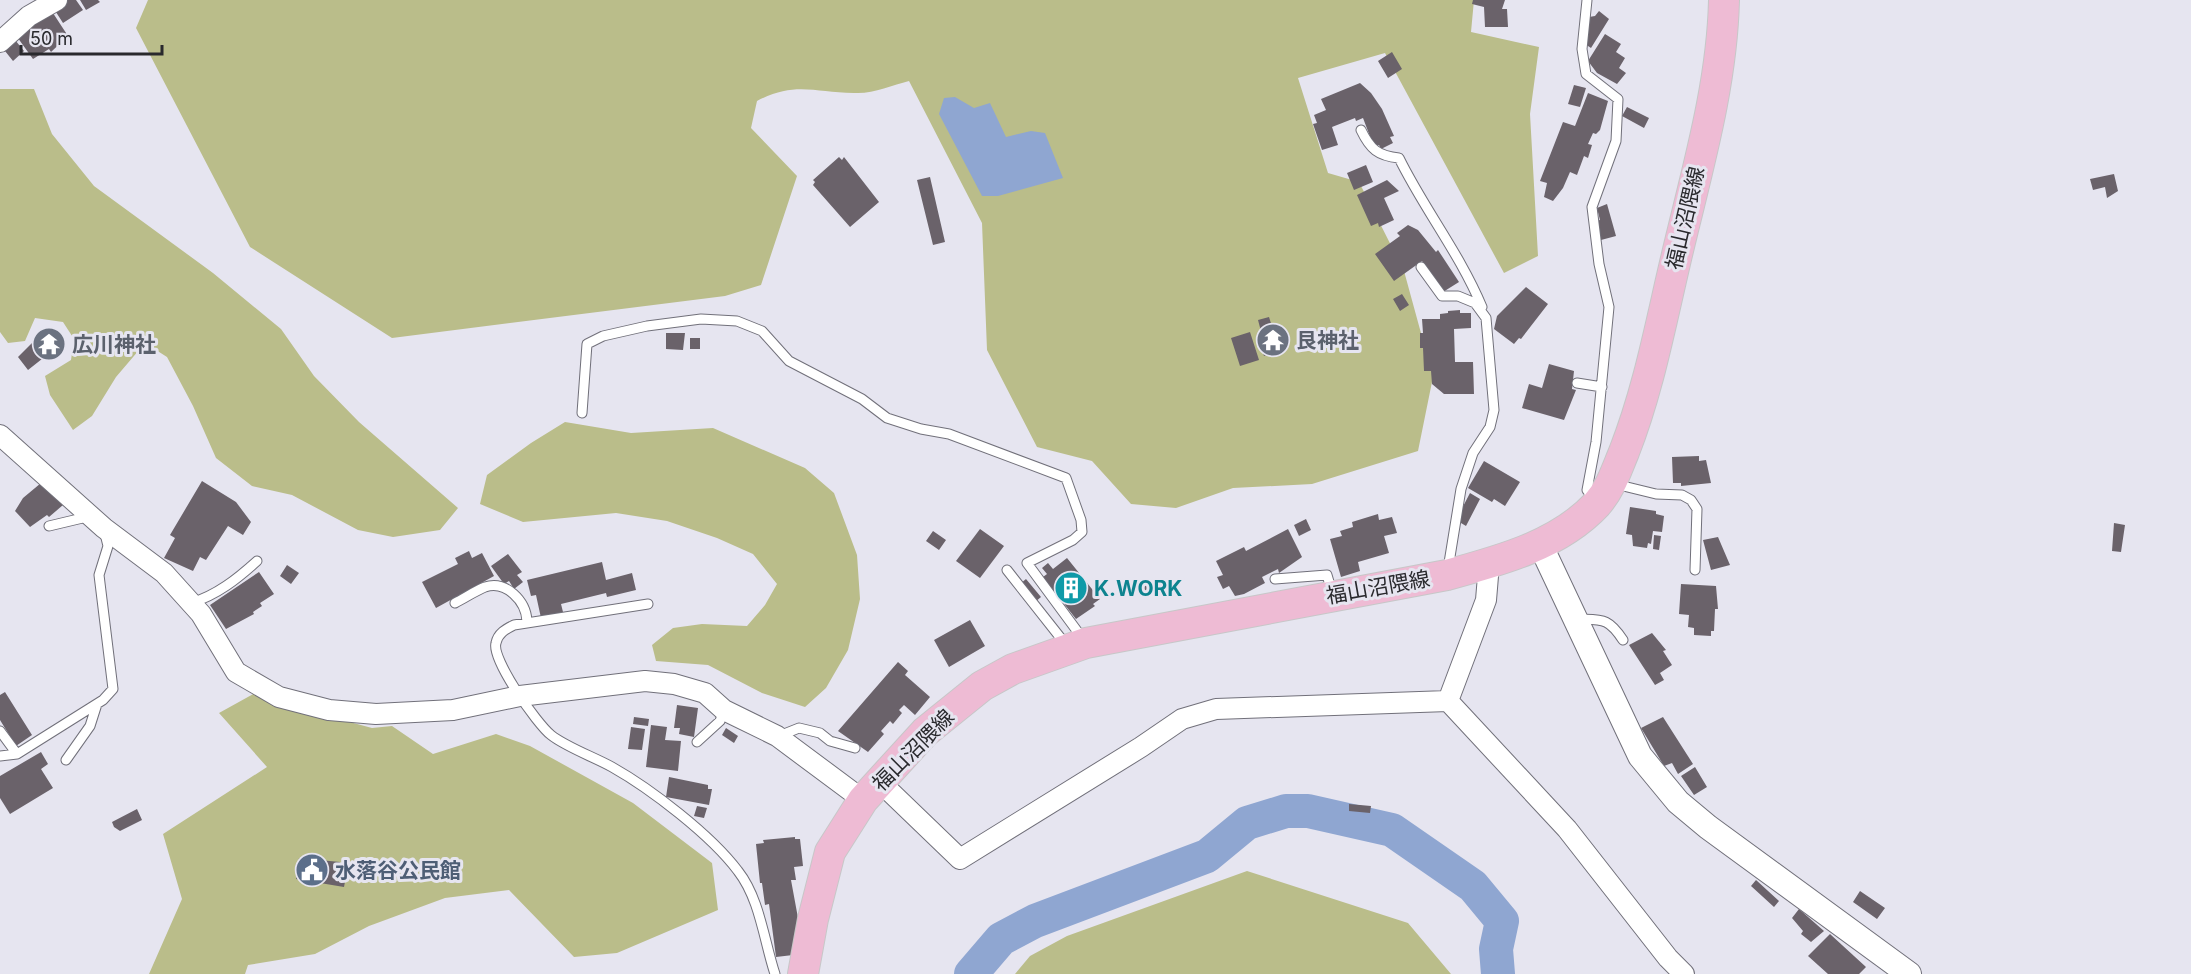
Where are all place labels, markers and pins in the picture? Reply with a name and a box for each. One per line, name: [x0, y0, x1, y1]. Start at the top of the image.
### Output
temple icon: 艮神社: [1255, 322, 1291, 358]
temple icon: 広川神社: [31, 326, 67, 362]
place label: 艮神社: [1296, 328, 1359, 353]
place label: 広川神社: [72, 332, 156, 357]
building icon: K.WORK: [1053, 570, 1089, 606]
place label: K.WORK: [1094, 576, 1182, 601]
public building icon: 水落谷公民館: [294, 852, 330, 888]
place label: 水落谷公民館: [335, 858, 461, 883]

